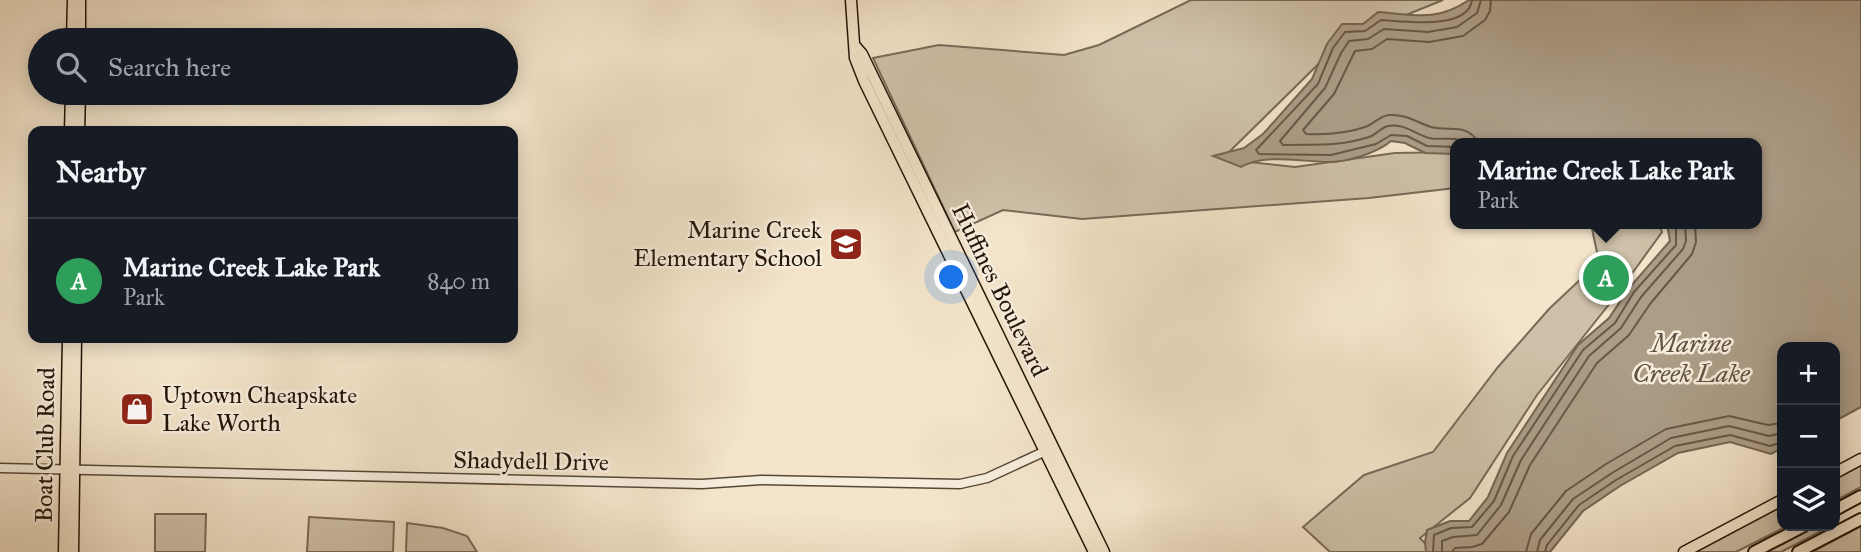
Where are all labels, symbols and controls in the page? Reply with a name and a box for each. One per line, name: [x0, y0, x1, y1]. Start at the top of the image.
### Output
search box: [28, 28, 518, 105]
icon: search: [52, 48, 90, 86]
text: Search here: [108, 51, 231, 83]
popup: [1450, 138, 1762, 229]
text: Nearby: [56, 154, 146, 190]
text: Marine Creek Lake Park: [1477, 154, 1735, 186]
text: Park: [1477, 186, 1519, 214]
street label: Huffines Boulevard: [945, 198, 1055, 382]
place label: Marine Creek Elementary School: [633, 215, 823, 273]
school or university icon: Marine Creek Elementary School: [827, 225, 865, 263]
text: Marine Creek Lake Park: [123, 251, 380, 283]
pin: A: [1583, 252, 1629, 304]
your location: [934, 260, 968, 294]
text: A: [71, 267, 87, 295]
text: 840 m: [427, 267, 490, 295]
text: Park: [123, 283, 165, 311]
water label: Marine Creek Lake: [1632, 327, 1751, 389]
map controls: [1777, 342, 1840, 531]
button: +: [1777, 342, 1840, 405]
street label: Boat Club Road: [29, 367, 61, 523]
place label: Uptown Cheapskate Lake Worth: [162, 380, 357, 438]
shop icon: Uptown Cheapskate Lake Worth: [118, 390, 156, 428]
button: −: [1777, 405, 1840, 468]
street label: Shadydell Drive: [453, 445, 609, 477]
button: layers: [1777, 468, 1840, 531]

